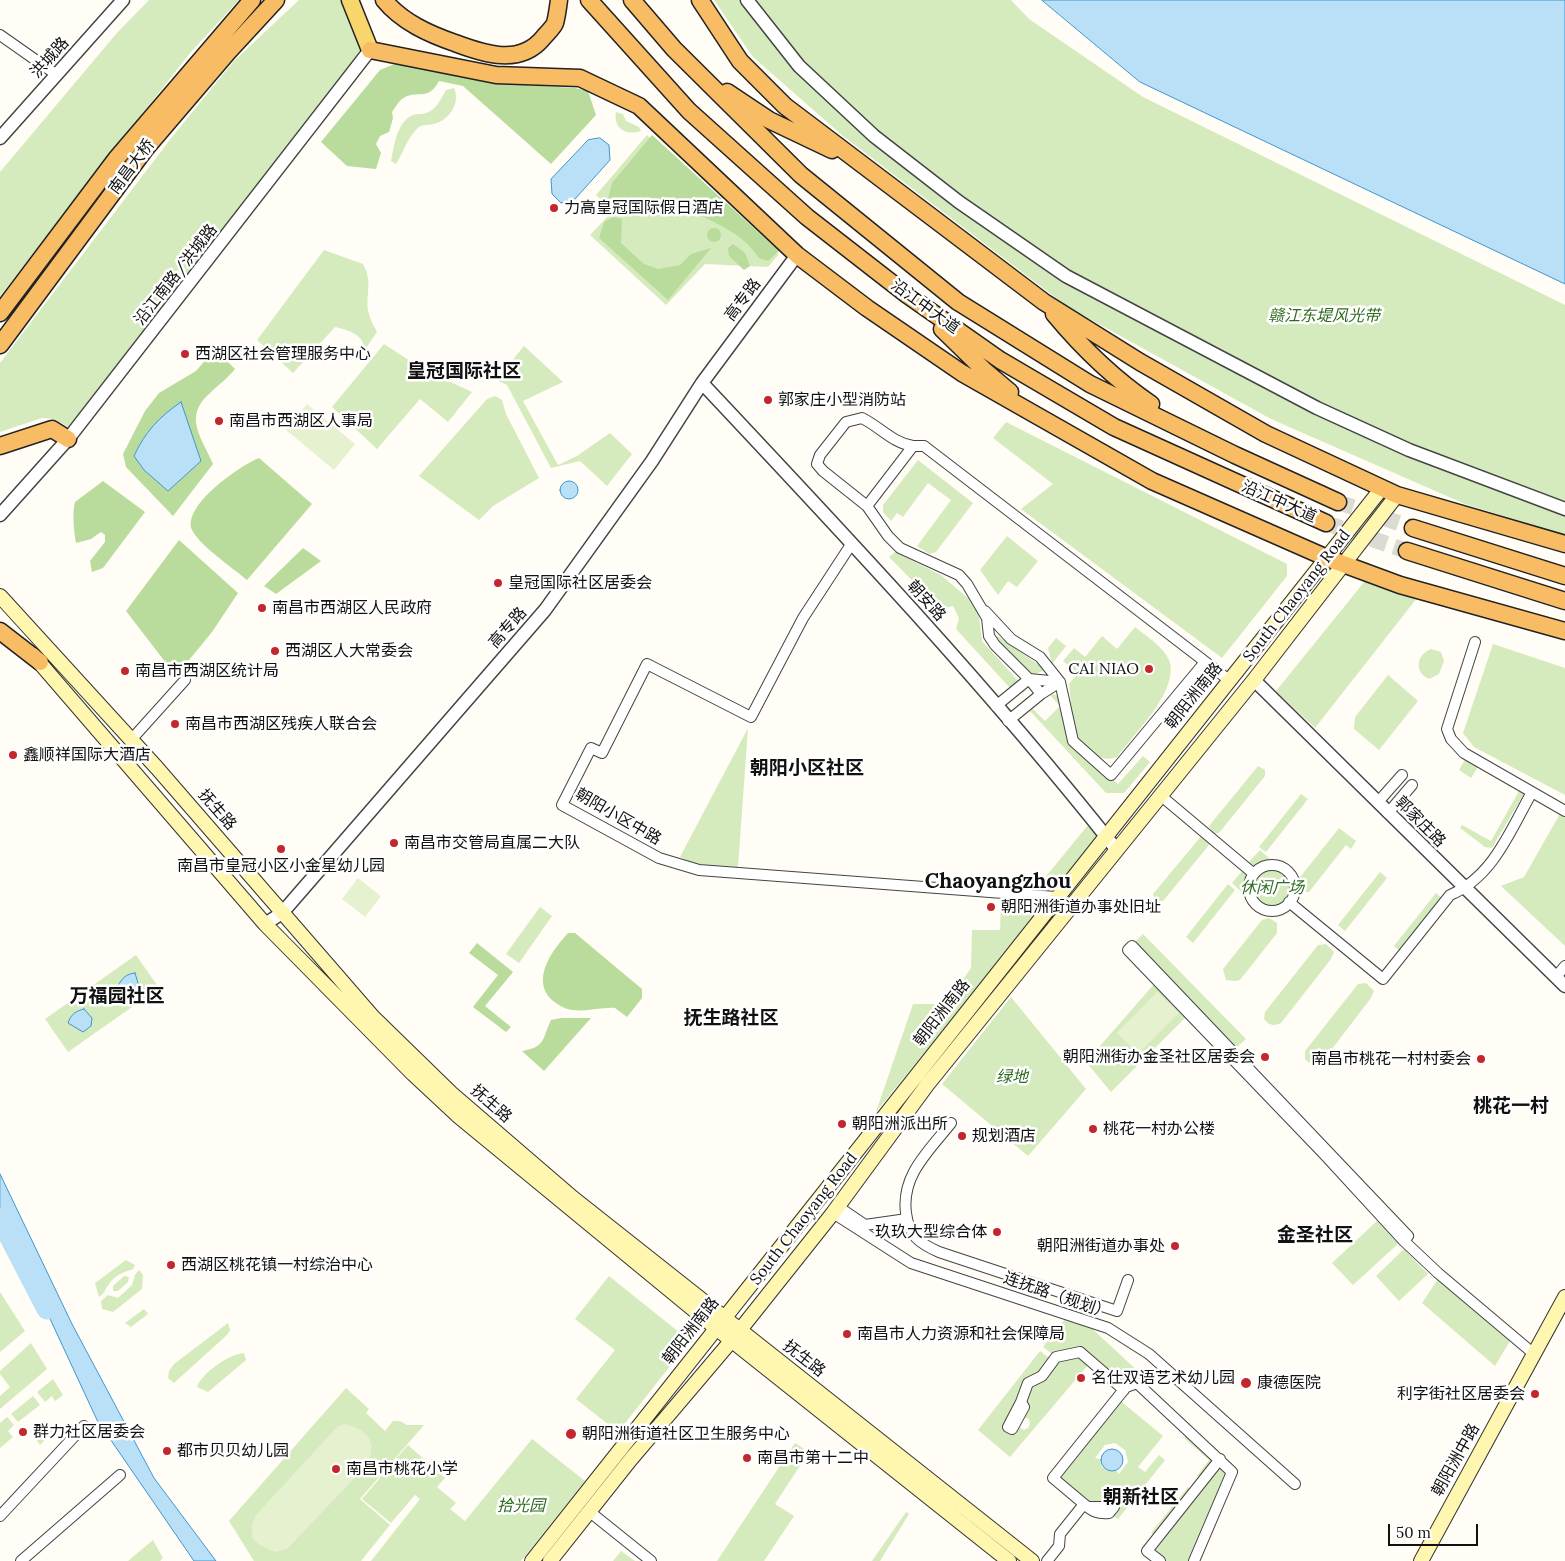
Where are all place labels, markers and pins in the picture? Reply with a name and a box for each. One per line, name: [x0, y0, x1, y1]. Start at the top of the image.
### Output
place label: 力高皇冠国际假日酒店: [564, 198, 724, 218]
marker: 力高皇冠国际假日酒店: [548, 202, 560, 214]
place label: 西湖区社会管理服务中心: [195, 344, 371, 364]
marker: 西湖区社会管理服务中心: [179, 348, 191, 360]
place label: 郭家庄小型消防站: [778, 390, 906, 410]
marker: 郭家庄小型消防站: [762, 394, 774, 406]
place label: 南昌市西湖区人事局: [229, 411, 373, 431]
marker: 南昌市西湖区人事局: [213, 415, 225, 427]
place label: 皇冠国际社区居委会: [508, 573, 652, 593]
marker: 皇冠国际社区居委会: [492, 577, 504, 589]
place label: 南昌市西湖区人民政府: [272, 598, 432, 618]
marker: 南昌市西湖区人民政府: [256, 602, 268, 614]
place label: 西湖区人大常委会: [285, 641, 413, 661]
marker: 西湖区人大常委会: [269, 645, 281, 657]
place label: CAI NIAO: [1068, 659, 1139, 679]
place label: 南昌市西湖区统计局: [135, 661, 279, 681]
marker: CAI NIAO: [1143, 663, 1155, 675]
marker: 南昌市西湖区统计局: [119, 665, 131, 677]
place label: 南昌市西湖区残疾人联合会: [185, 714, 377, 734]
marker: 南昌市西湖区残疾人联合会: [169, 718, 181, 730]
place label: 鑫顺祥国际大酒店: [23, 745, 151, 765]
marker: 鑫顺祥国际大酒店: [7, 749, 19, 761]
place label: 南昌市交管局直属二大队: [404, 833, 580, 853]
marker: 南昌市交管局直属二大队: [388, 837, 400, 849]
marker: 南昌市皇冠小区小金星幼儿园: [275, 843, 287, 855]
place label: 南昌市皇冠小区小金星幼儿园: [177, 856, 385, 876]
place label: 朝阳洲街道办事处旧址: [1001, 897, 1161, 917]
marker: 朝阳洲街道办事处旧址: [985, 901, 997, 913]
place label: 朝阳洲街办金圣社区居委会: [1063, 1047, 1255, 1067]
place label: 南昌市桃花一村村委会: [1311, 1049, 1471, 1069]
marker: 朝阳洲街办金圣社区居委会: [1259, 1051, 1271, 1063]
marker: 南昌市桃花一村村委会: [1475, 1053, 1487, 1065]
place label: 朝阳洲派出所: [852, 1114, 948, 1134]
marker: 朝阳洲派出所: [836, 1118, 848, 1130]
place label: 桃花一村办公楼: [1103, 1119, 1215, 1139]
marker: 桃花一村办公楼: [1087, 1123, 1099, 1135]
place label: 规划酒店: [972, 1126, 1036, 1146]
marker: 规划酒店: [956, 1130, 968, 1142]
place label: 玖玖大型综合体: [875, 1222, 987, 1242]
marker: 玖玖大型综合体: [991, 1226, 1003, 1238]
place label: 朝阳洲街道办事处: [1037, 1236, 1165, 1256]
marker: 朝阳洲街道办事处: [1169, 1240, 1181, 1252]
place label: 西湖区桃花镇一村综治中心: [181, 1255, 373, 1275]
marker: 西湖区桃花镇一村综治中心: [165, 1259, 177, 1271]
place label: 南昌市人力资源和社会保障局: [857, 1324, 1065, 1344]
marker: 南昌市人力资源和社会保障局: [841, 1328, 853, 1340]
place label: 名仕双语艺术幼儿园: [1091, 1368, 1235, 1388]
marker: 名仕双语艺术幼儿园: [1075, 1372, 1087, 1384]
place label: 康德医院: [1257, 1373, 1321, 1393]
marker: 康德医院: [1239, 1376, 1253, 1390]
place label: 利字街社区居委会: [1397, 1384, 1525, 1404]
marker: 利字街社区居委会: [1529, 1388, 1541, 1400]
place label: 群力社区居委会: [33, 1422, 145, 1442]
place label: 朝阳洲街道社区卫生服务中心: [582, 1424, 790, 1444]
marker: 群力社区居委会: [17, 1426, 29, 1438]
marker: 朝阳洲街道社区卫生服务中心: [564, 1427, 578, 1441]
place label: 都市贝贝幼儿园: [177, 1441, 289, 1461]
marker: 都市贝贝幼儿园: [161, 1445, 173, 1457]
place label: 南昌市第十二中: [757, 1448, 869, 1468]
marker: 南昌市第十二中: [741, 1452, 753, 1464]
place label: 南昌市桃花小学: [346, 1459, 458, 1479]
marker: 南昌市桃花小学: [330, 1463, 342, 1475]

